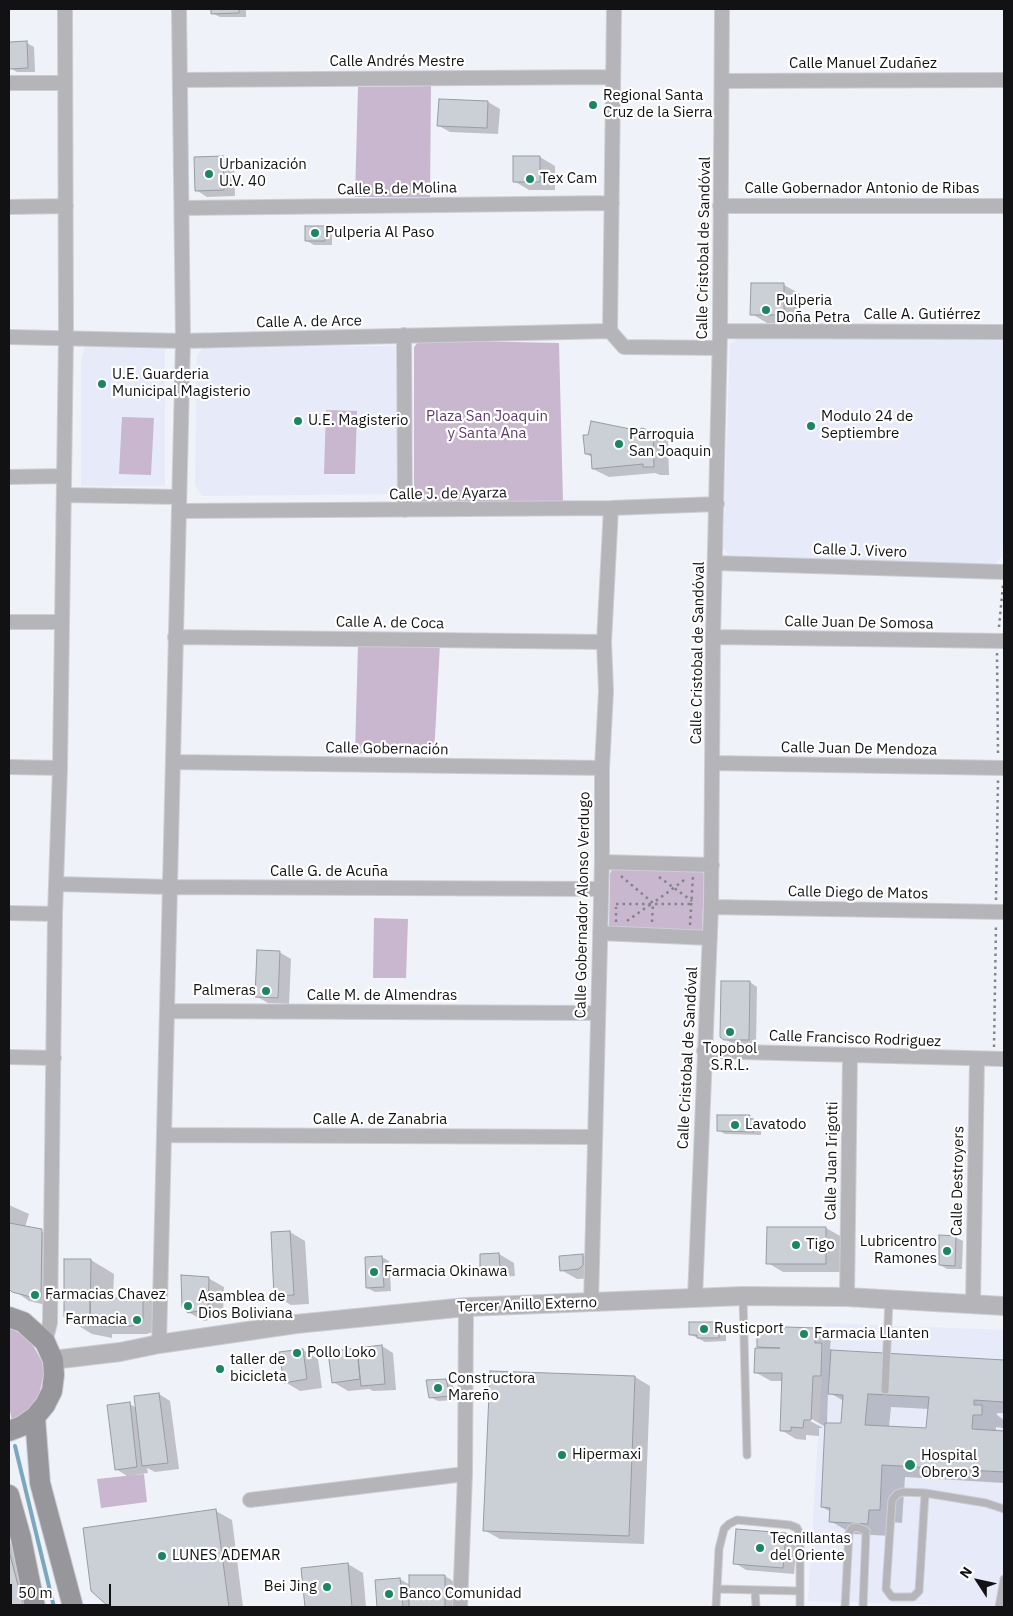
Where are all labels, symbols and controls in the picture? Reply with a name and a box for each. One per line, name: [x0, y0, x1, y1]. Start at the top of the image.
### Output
street label: Calle Andrés Mestre: [329, 53, 465, 71]
street label: Calle Manuel Zudañez: [789, 55, 937, 73]
place label: Regional Santa Cruz de la Sierra: [603, 87, 713, 122]
marker: Regional Santa Cruz de la Sierra: [587, 99, 599, 111]
place label: Urbanización U.V. 40: [219, 156, 307, 191]
street label: Calle Cristobal de Sandóval: [693, 156, 715, 340]
marker: Urbanización U.V. 40: [203, 168, 215, 180]
place label: Tex Cam: [540, 170, 597, 188]
marker: Tex Cam: [524, 173, 536, 185]
street label: Calle B. de Molina: [337, 179, 457, 199]
street label: Calle Gobernador Antonio de Ribas: [745, 180, 979, 198]
place label: Pulperia Al Paso: [325, 224, 434, 242]
marker: Pulperia Al Paso: [309, 227, 321, 239]
place label: Pulperia Doña Petra: [776, 292, 850, 327]
marker: Pulperia Doña Petra: [760, 304, 772, 316]
street label: Calle A. Gutiérrez: [864, 306, 980, 324]
street label: Calle A. de Arce: [256, 312, 362, 332]
place label: U.E. Guarderia Municipal Magisterio: [112, 366, 251, 401]
marker: U.E. Guarderia Municipal Magisterio: [96, 378, 108, 390]
park label: Plaza San Joaquin y Santa Ana: [426, 408, 548, 443]
place label: Modulo 24 de Septiembre: [821, 408, 913, 443]
place label: U.E. Magisterio: [308, 412, 408, 430]
marker: U.E. Magisterio: [292, 415, 304, 427]
marker: Modulo 24 de Septiembre: [805, 420, 817, 432]
place label: Parroquia San Joaquin: [629, 426, 711, 461]
marker: Parroquia San Joaquin: [613, 438, 625, 450]
street label: Calle J. de Ayarza: [389, 484, 507, 504]
street label: Calle J. Vivero: [813, 540, 907, 562]
street label: Calle Cristobal de Sandóval: [687, 561, 709, 745]
street label: Calle A. de Coca: [336, 613, 444, 633]
street label: Calle Juan De Somosa: [784, 613, 934, 633]
street label: Calle Gobernación: [325, 739, 449, 759]
street label: Calle Juan De Mendoza: [781, 739, 937, 759]
street label: Calle Gobernador Alonso Verdugo: [572, 791, 594, 1019]
street label: Calle G. de Acuña: [270, 863, 388, 881]
street label: Calle Diego de Matos: [788, 883, 928, 903]
street label: Calle Cristobal de Sandóval: [674, 966, 702, 1150]
place label: Palmeras: [193, 982, 256, 1000]
marker: Palmeras: [260, 985, 272, 997]
street label: Calle M. de Almendras: [307, 987, 457, 1005]
marker: Topobol S.R.L.: [724, 1026, 736, 1038]
street label: Calle Francisco Rodriguez: [769, 1027, 941, 1051]
place label: Topobol S.R.L.: [703, 1040, 757, 1075]
street label: Calle Juan Irigotti: [822, 1101, 842, 1221]
street label: Calle A. de Zanabria: [313, 1111, 447, 1129]
place label: Lavatodo: [745, 1116, 806, 1134]
marker: Lavatodo: [729, 1119, 741, 1131]
street label: Calle Destroyers: [948, 1126, 968, 1236]
place label: Lubricentro Ramones: [860, 1233, 937, 1268]
place label: Tigo: [806, 1236, 835, 1254]
marker: Tigo: [790, 1239, 802, 1251]
marker: Lubricentro Ramones: [941, 1245, 953, 1257]
place label: Farmacia Okinawa: [384, 1263, 507, 1281]
marker: Farmacia Okinawa: [368, 1266, 380, 1278]
place label: Farmacias Chavez: [45, 1286, 166, 1304]
place label: Asamblea de Dios Boliviana: [198, 1288, 293, 1323]
marker: Farmacias Chavez: [29, 1289, 41, 1301]
street label: Tercer Anillo Externo: [457, 1294, 597, 1316]
marker: Asamblea de Dios Boliviana: [182, 1300, 194, 1312]
place label: Farmacia: [65, 1311, 127, 1329]
marker: Farmacia: [131, 1314, 143, 1326]
place label: Rusticport: [714, 1320, 784, 1338]
marker: Rusticport: [698, 1323, 710, 1335]
place label: Farmacia Llanten: [814, 1325, 929, 1343]
marker: Farmacia Llanten: [798, 1328, 810, 1340]
place label: Pollo Loko: [307, 1344, 376, 1362]
marker: Pollo Loko: [291, 1347, 303, 1359]
place label: taller de bicicleta: [230, 1351, 287, 1386]
marker: taller de bicicleta: [214, 1363, 226, 1375]
place label: Constructora Mareño: [448, 1370, 535, 1405]
marker: Constructora Mareño: [432, 1382, 444, 1394]
place label: Hipermaxi: [572, 1446, 641, 1464]
place label: Hospital Obrero 3: [921, 1447, 980, 1482]
marker: Hipermaxi: [556, 1449, 568, 1461]
marker: Hospital Obrero 3: [903, 1458, 917, 1472]
place label: Tecnillantas del Oriente: [770, 1530, 851, 1565]
marker: Tecnillantas del Oriente: [754, 1542, 766, 1554]
place label: LUNES ADEMAR: [172, 1547, 281, 1565]
marker: LUNES ADEMAR: [156, 1550, 168, 1562]
north arrow: [953, 1556, 1003, 1606]
text: N: [955, 1563, 976, 1582]
scale bar: [12, 1574, 114, 1606]
place label: Bei Jing: [264, 1578, 317, 1596]
marker: Bei Jing: [321, 1581, 333, 1593]
text: 50 m: [18, 1583, 53, 1602]
place label: Banco Comunidad: [399, 1585, 522, 1603]
marker: Banco Comunidad: [383, 1588, 395, 1600]

